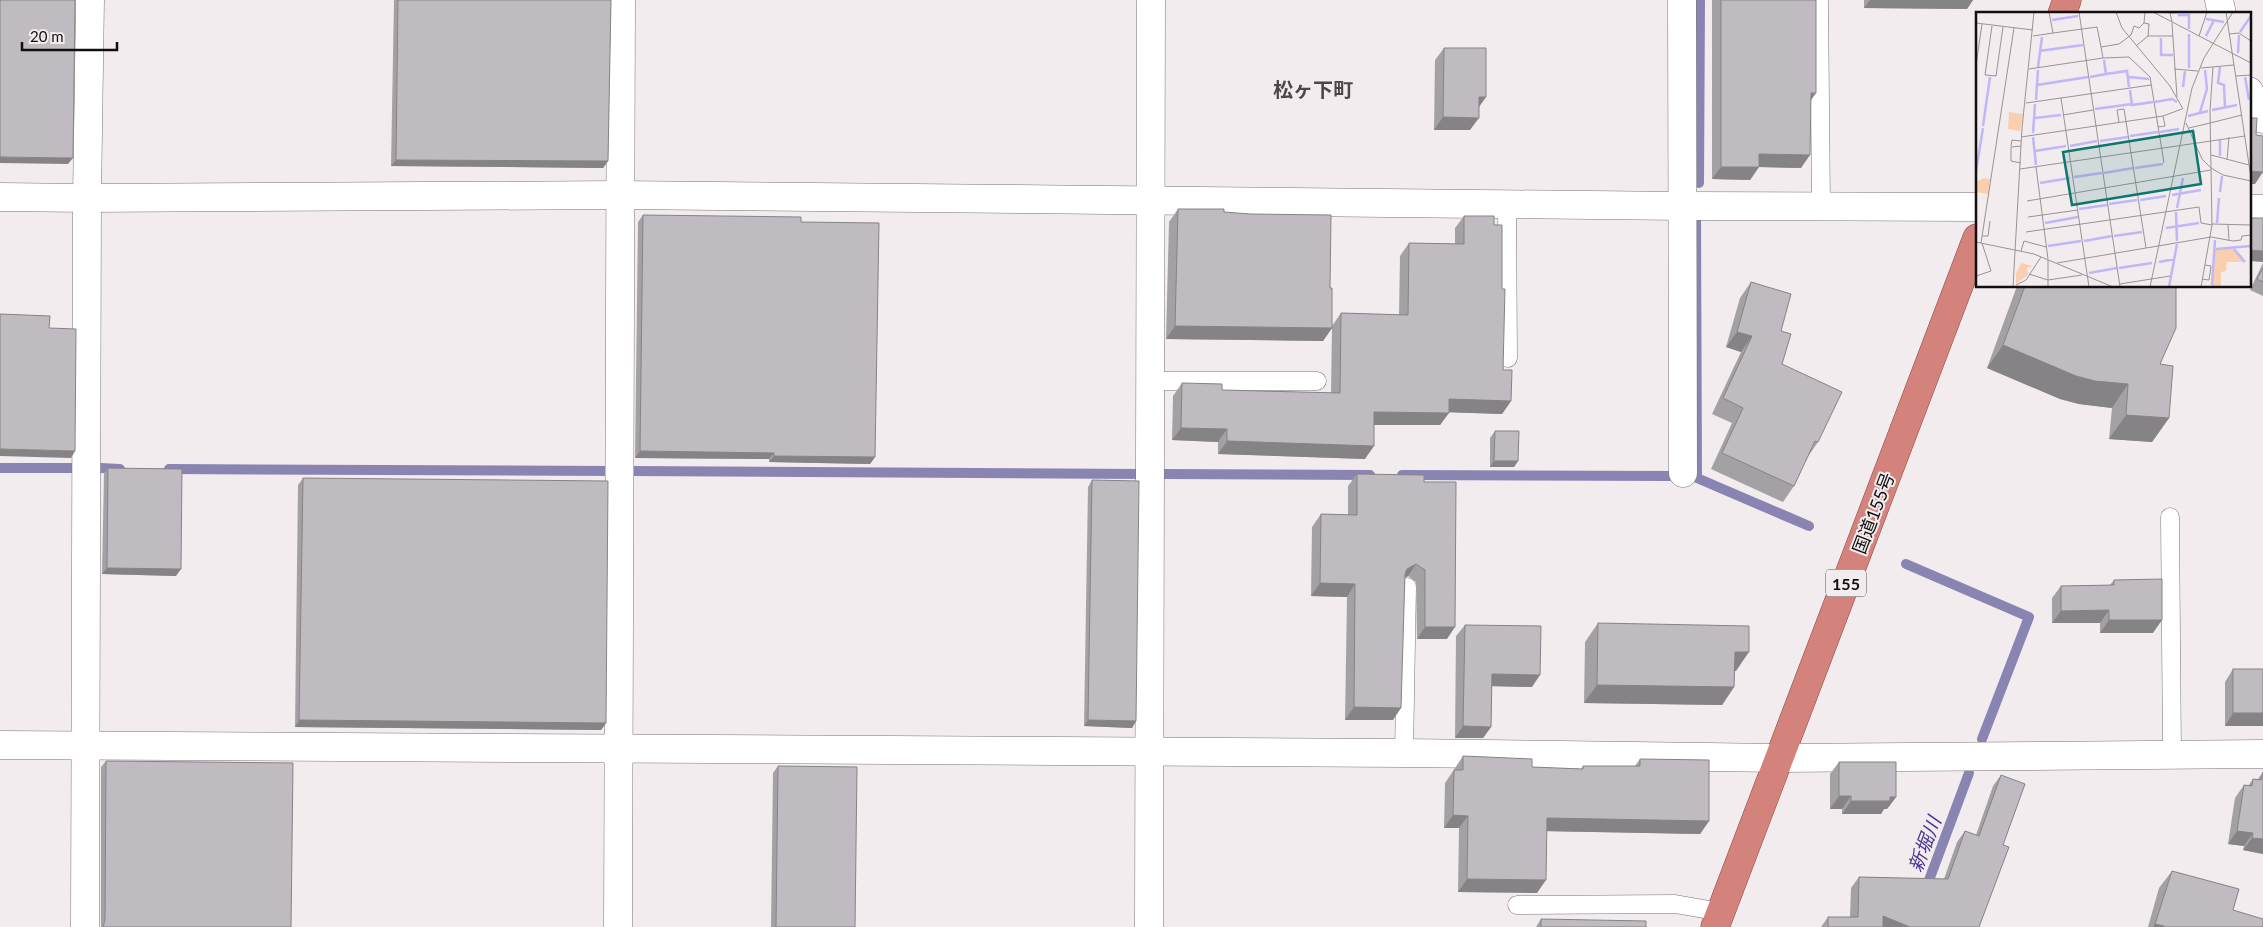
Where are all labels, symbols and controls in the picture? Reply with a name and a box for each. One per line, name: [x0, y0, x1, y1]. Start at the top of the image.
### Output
inset map: [1976, 12, 2250, 288]
scale bar: [22, 20, 118, 52]
text: 20 m: [30, 27, 64, 45]
district label: 松ヶ下町: [1273, 77, 1353, 101]
street label: 国道155号: [1847, 469, 1899, 557]
road number: 155: [1826, 570, 1866, 596]
water label: 新堀川: [1903, 811, 1946, 875]

